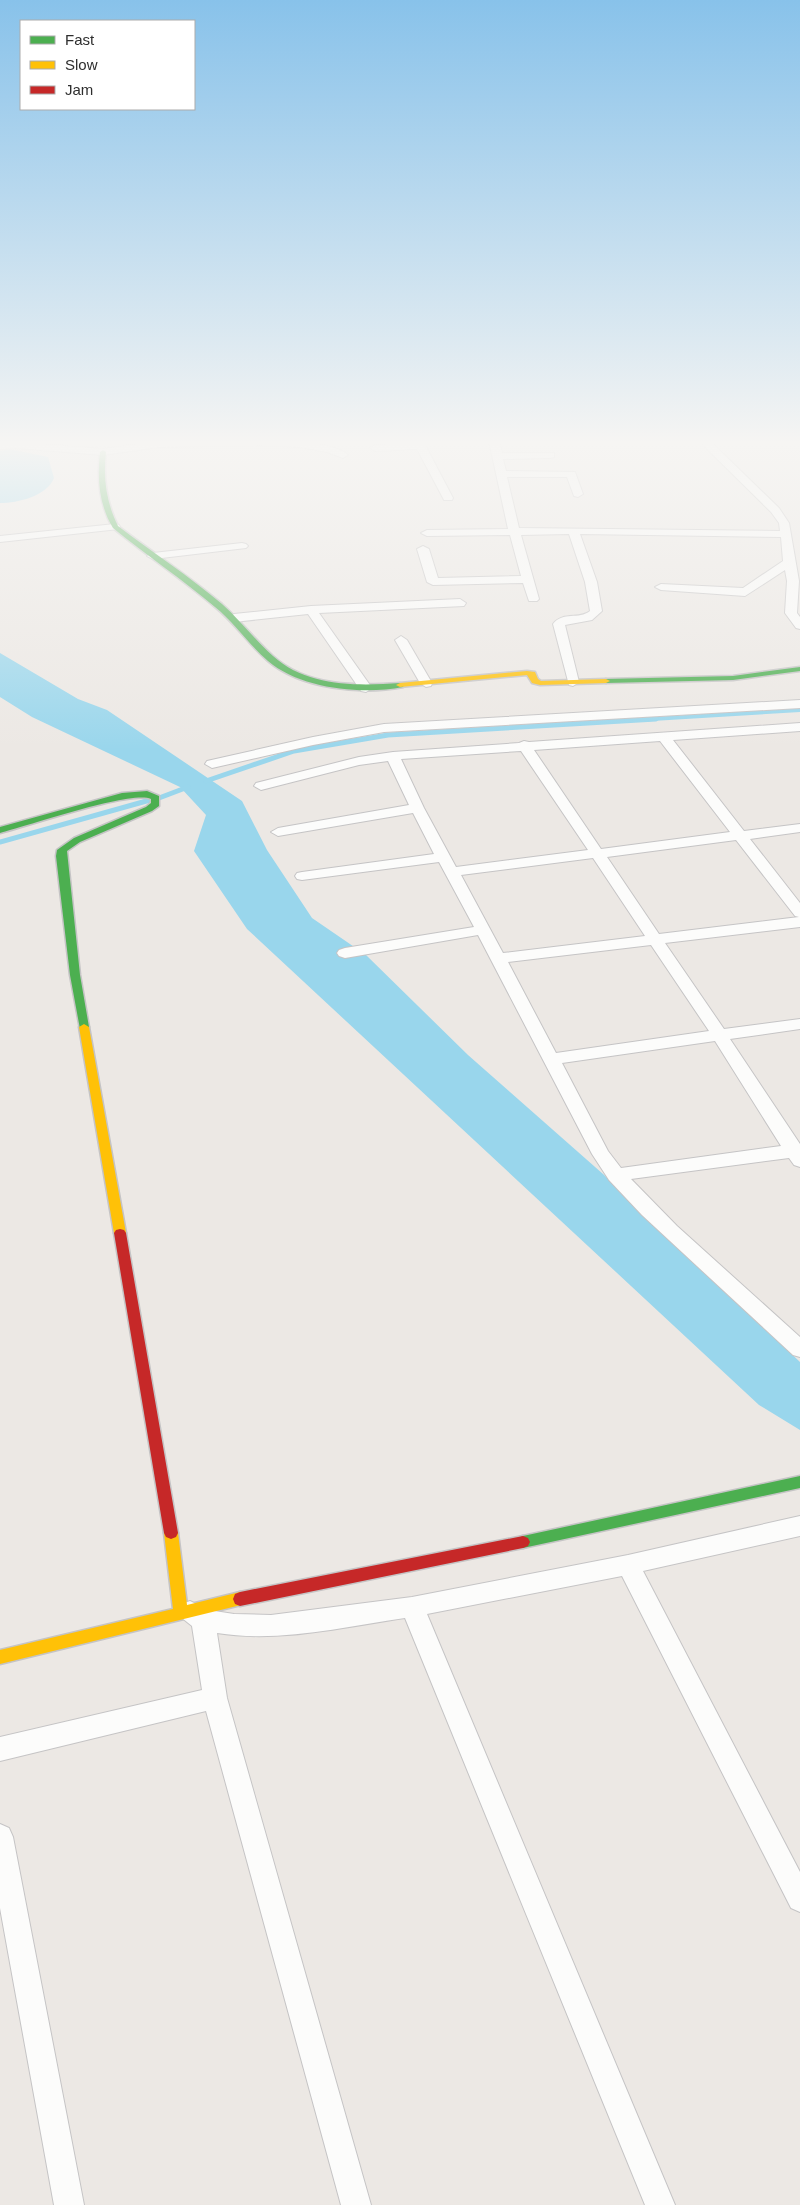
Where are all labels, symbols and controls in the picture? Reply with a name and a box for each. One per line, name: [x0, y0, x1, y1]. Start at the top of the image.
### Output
legend: [20, 20, 195, 110]
text: Fast: [65, 31, 95, 48]
text: Slow: [65, 56, 98, 73]
text: Jam: [65, 81, 93, 98]

